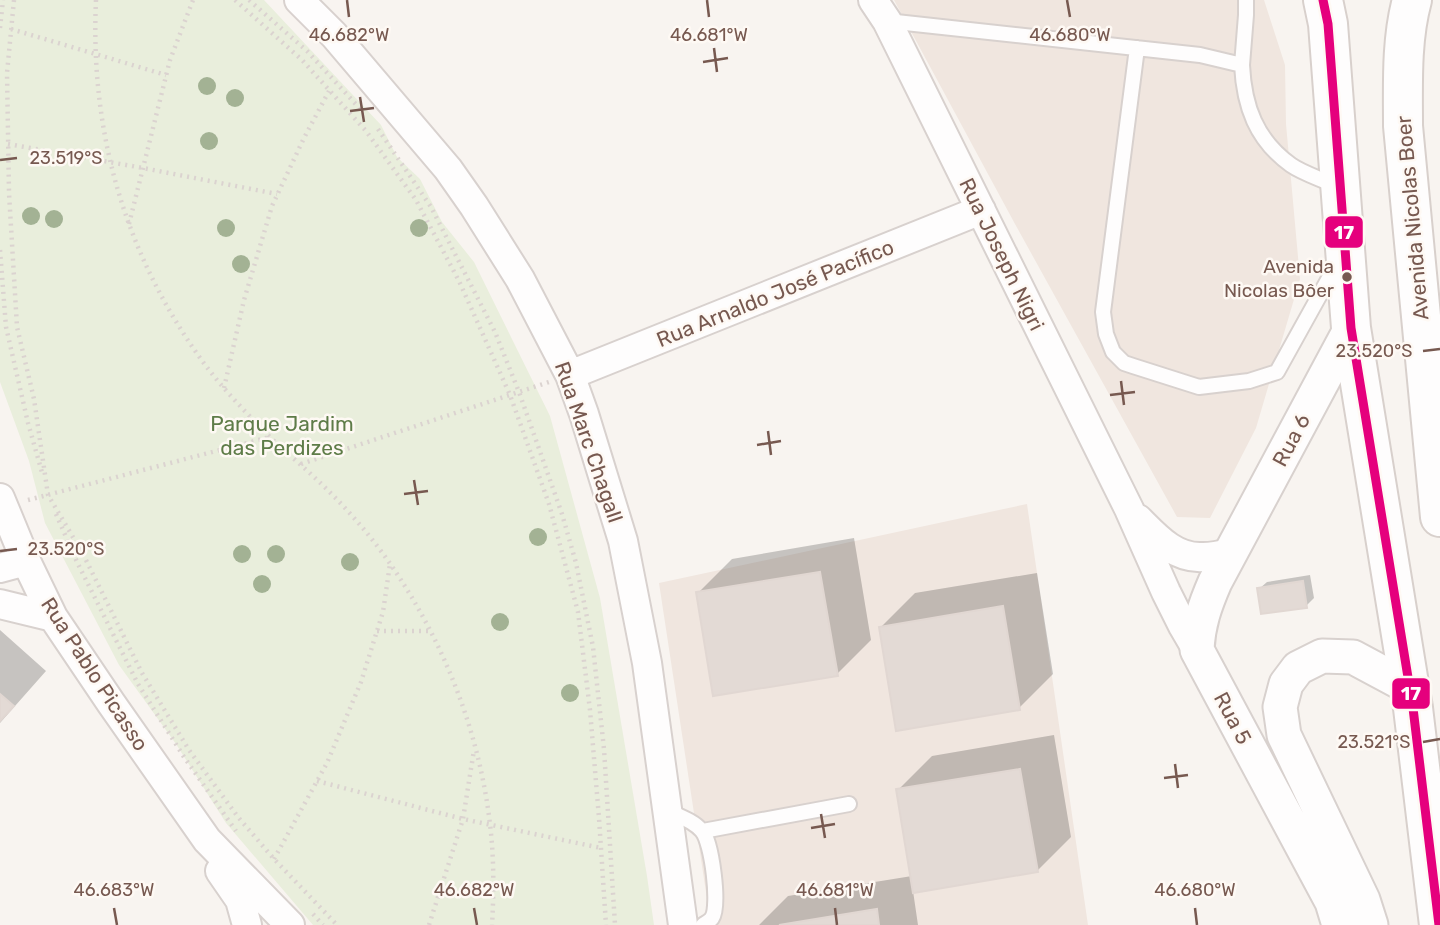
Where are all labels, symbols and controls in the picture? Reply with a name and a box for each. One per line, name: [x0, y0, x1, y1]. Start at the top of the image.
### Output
text: 46.682°W: [309, 24, 389, 46]
text: 46.681°W: [670, 24, 748, 46]
text: 46.680°W: [1029, 24, 1111, 46]
street label: Avenida Nicolas Boer: [1391, 115, 1433, 321]
text: 23.519°S: [30, 147, 102, 169]
street label: Rua Joseph Nigri: [954, 174, 1050, 334]
line badge: 17: [1324, 215, 1364, 249]
text: 17: [1334, 221, 1354, 244]
street label: Rua Arnaldo José Pacífico: [653, 234, 897, 352]
place label: Avenida Nicolas Bôer: [1224, 255, 1335, 302]
marker: Avenida Nicolas Bôer: [1340, 270, 1354, 284]
text: 23.520°S: [1336, 340, 1412, 362]
street label: Rua Marc Chagall: [550, 358, 628, 526]
street label: Rua 6: [1267, 409, 1315, 471]
park label: Parque Jardim das Perdizes: [210, 411, 354, 460]
text: 23.520°S: [28, 538, 104, 560]
street label: Rua Pablo Picasso: [36, 593, 154, 755]
line badge: 17: [1391, 677, 1431, 710]
text: 17: [1401, 682, 1421, 705]
street label: Rua 5: [1209, 688, 1257, 748]
text: 23.521°S: [1337, 731, 1411, 753]
text: 46.683°W: [74, 879, 154, 901]
text: 46.682°W: [434, 879, 514, 901]
text: 46.681°W: [796, 879, 874, 901]
text: 46.680°W: [1154, 879, 1236, 901]

